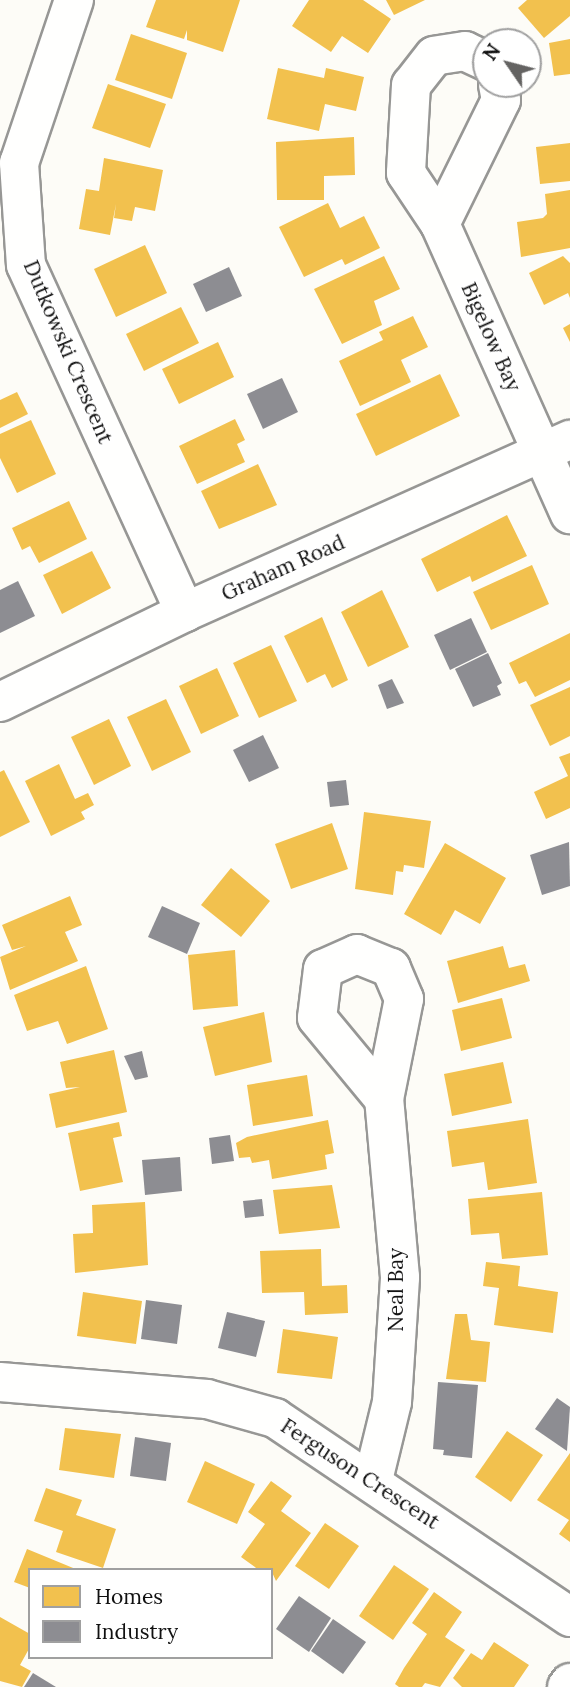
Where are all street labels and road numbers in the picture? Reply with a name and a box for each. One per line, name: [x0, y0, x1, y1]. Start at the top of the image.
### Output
street label: Dutkowski Crescent: [18, 257, 118, 447]
street label: Bigelow Bay: [456, 279, 526, 395]
street label: Graham Road: [217, 530, 349, 606]
street label: Neal Bay: [383, 1248, 409, 1332]
street label: Ferguson Crescent: [276, 1413, 444, 1535]

